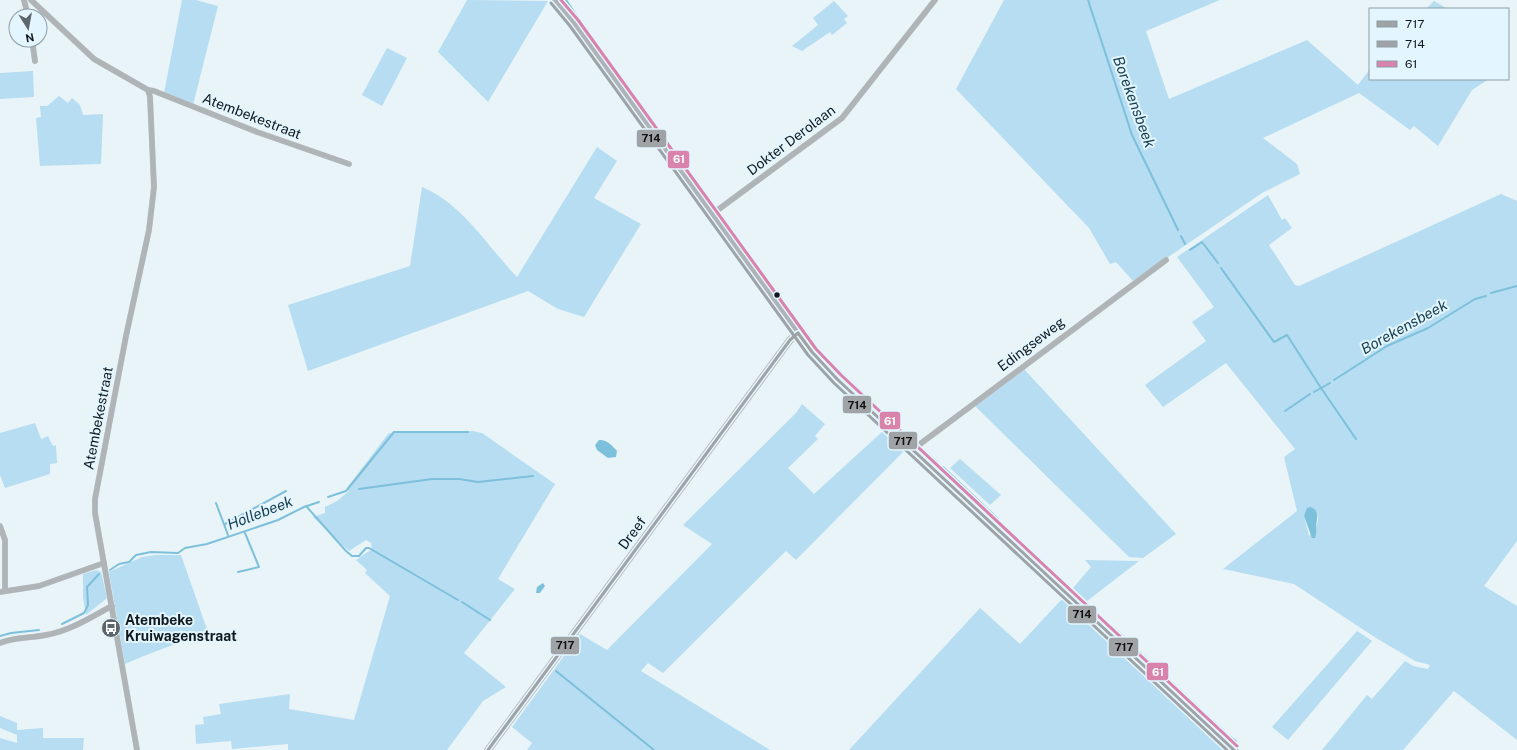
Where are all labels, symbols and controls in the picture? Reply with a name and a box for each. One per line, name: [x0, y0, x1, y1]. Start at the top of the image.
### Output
north arrow: [8, 8, 48, 48]
legend: [1369, 8, 1509, 80]
text: 717: [1405, 17, 1425, 31]
text: N: [25, 31, 35, 45]
text: 714: [1405, 37, 1425, 51]
water label: Borekensbeek: [1110, 54, 1159, 151]
text: 61: [1405, 57, 1417, 71]
street label: Atembekestraat: [200, 90, 304, 142]
street label: Dokter Derolaan: [744, 102, 838, 178]
line badge: 714: [636, 129, 667, 148]
text: 714: [642, 132, 660, 144]
line badge: 61: [667, 150, 690, 169]
text: 61: [673, 153, 685, 165]
unlabelled marker: [772, 290, 782, 300]
water label: Borekensbeek: [1358, 295, 1451, 357]
street label: Edingseweg: [994, 314, 1068, 374]
street label: Atembekestraat: [80, 365, 116, 471]
line badge: 714: [842, 395, 872, 414]
text: 714: [848, 399, 866, 411]
line badge: 61: [879, 411, 901, 430]
text: 61: [884, 415, 896, 427]
line badge: 717: [888, 431, 918, 450]
text: 717: [894, 435, 912, 447]
water label: Hollebeek: [225, 492, 296, 533]
street label: Dreef: [615, 513, 649, 552]
line badge: 714: [1067, 605, 1097, 624]
text: 714: [1073, 608, 1091, 620]
place label: Atembeke Kruiwagenstraat: [125, 612, 237, 644]
bus stop icon: Atembeke Kruiwagenstraat: [100, 617, 122, 639]
line badge: 717: [550, 636, 580, 655]
line badge: 717: [1108, 637, 1139, 657]
text: 717: [556, 639, 574, 651]
text: 717: [1115, 641, 1133, 653]
line badge: 61: [1146, 662, 1169, 681]
text: 61: [1152, 666, 1164, 678]

